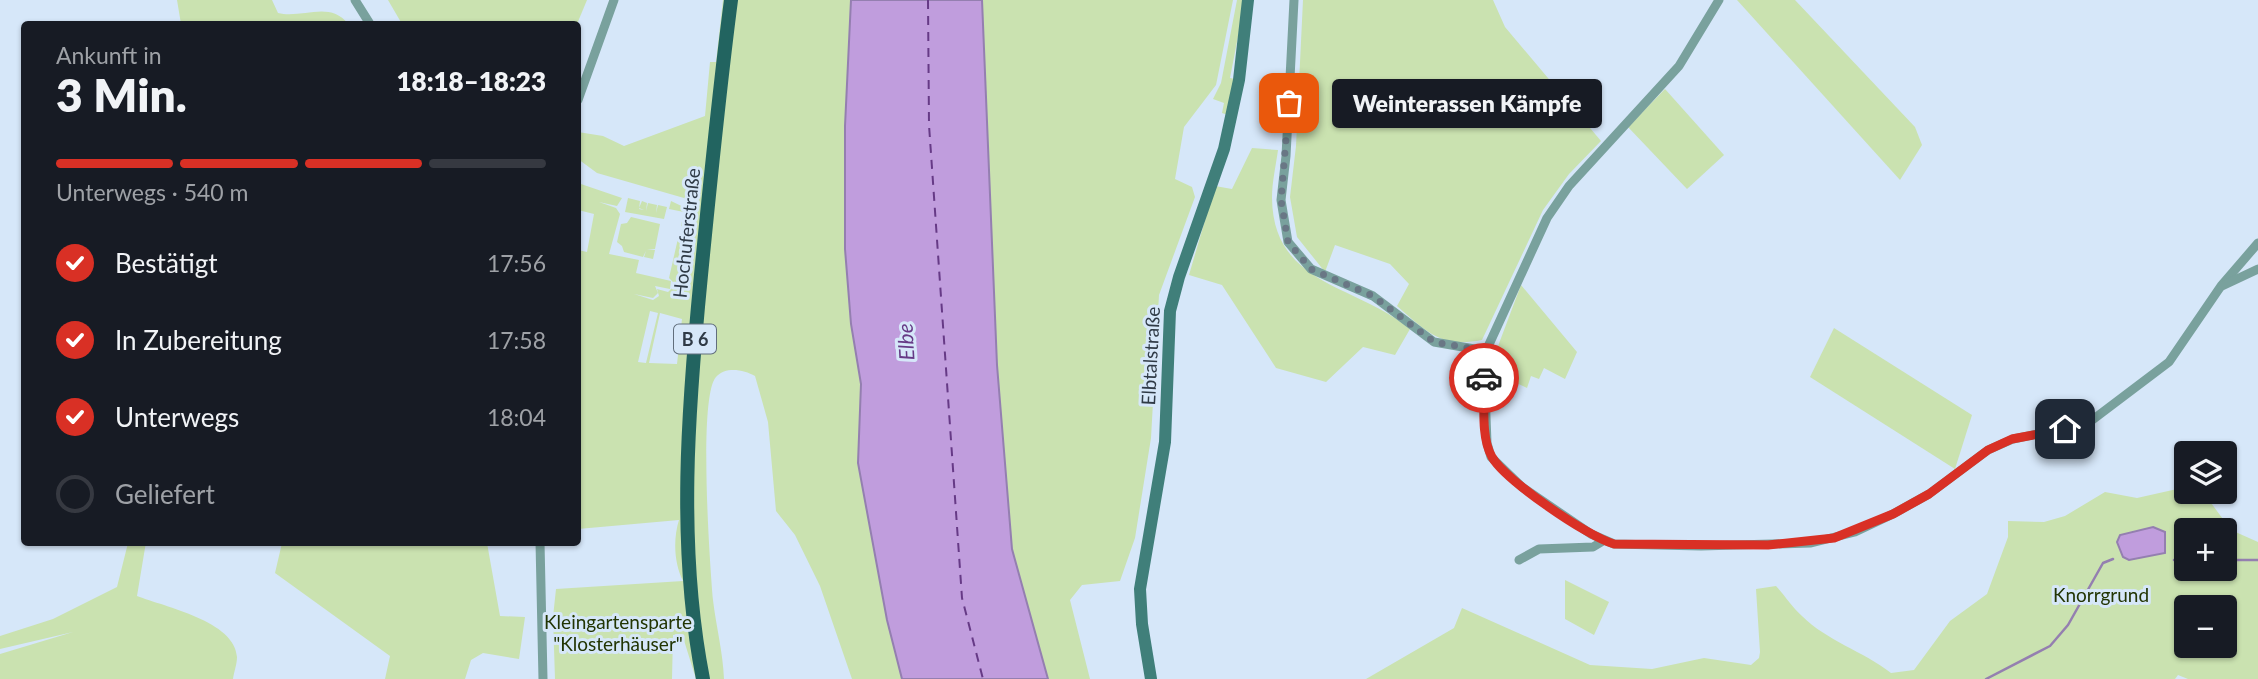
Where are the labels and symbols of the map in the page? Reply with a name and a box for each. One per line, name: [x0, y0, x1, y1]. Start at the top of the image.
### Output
pin: [1259, 73, 1319, 133]
callout: Weinterassen Kämpfe: [1331, 78, 1600, 128]
street label: Hochuferstraße: [668, 167, 704, 299]
street label: Elbtalstraße: [1136, 306, 1164, 406]
water label: Elbe: [892, 323, 918, 361]
road number: B 6: [674, 324, 716, 354]
courier: [1449, 343, 1519, 413]
pin: [2035, 399, 2095, 459]
park label: Knorrgrund: [2053, 583, 2149, 606]
park label: Kleingartensparte "Klosterhäuser": [544, 610, 692, 655]

